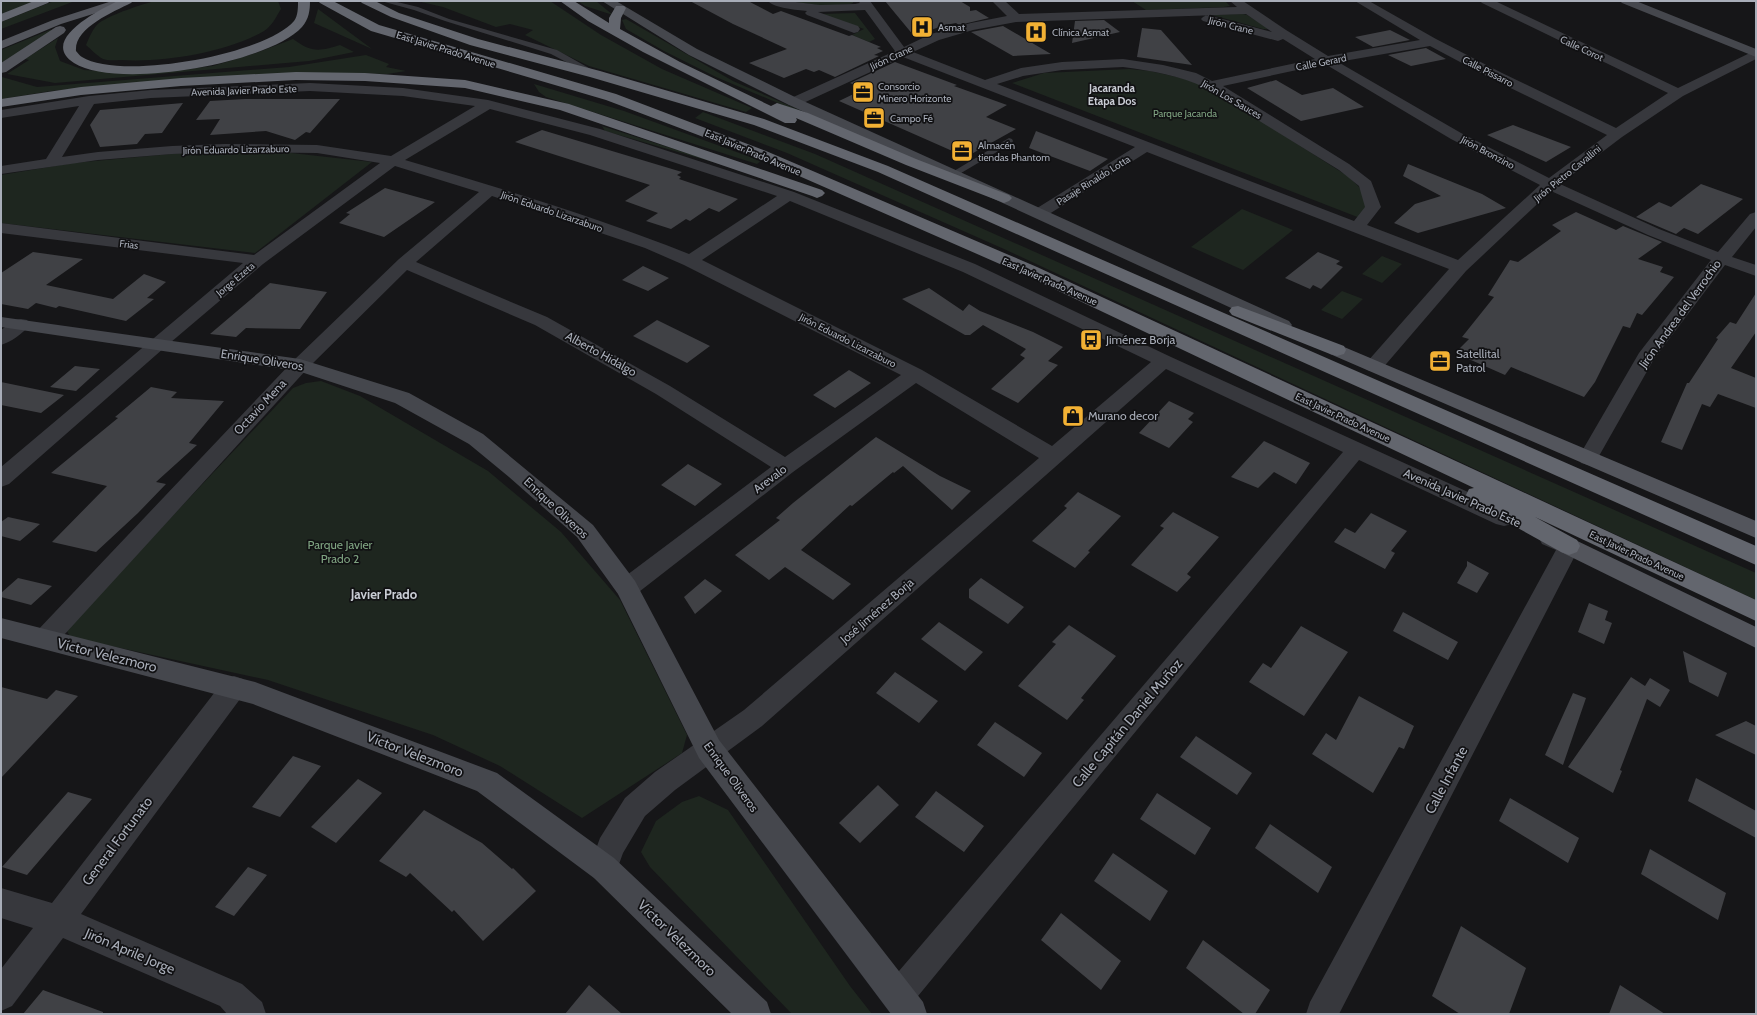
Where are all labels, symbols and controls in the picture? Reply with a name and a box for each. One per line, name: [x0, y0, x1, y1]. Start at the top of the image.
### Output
street label: Jirón Crane: [1206, 13, 1255, 37]
hospital icon: Asmat: [909, 14, 935, 40]
hospital icon: Clínica Asmat: [1023, 19, 1049, 45]
place label: Asmat: [938, 21, 966, 34]
place label: Clínica Asmat: [1052, 26, 1110, 39]
street label: East Javier Prado Avenue: [395, 28, 497, 71]
street label: Calle Corot: [1558, 33, 1606, 64]
street label: Jirón Crane: [867, 42, 915, 73]
street label: Calle Gerard: [1295, 51, 1347, 74]
street label: Calle Pissarro: [1460, 53, 1516, 90]
street label: Jirón Los Sauces: [1198, 76, 1264, 122]
office icon: Consorcio Minero Horizonte: [850, 79, 876, 105]
place label: Consorcio Minero Horizonte: [878, 80, 951, 105]
district label: Jacaranda Etapa Dos: [1088, 81, 1137, 108]
street label: Avenida Javier Prado Este: [191, 82, 297, 99]
office icon: Campo Fé: [861, 105, 887, 131]
park label: Parque Jacanda: [1153, 107, 1217, 120]
place label: Campo Fé: [890, 112, 933, 125]
street label: East Javier Prado Avenue: [703, 126, 803, 179]
street label: Jirón Bronzino: [1458, 132, 1517, 172]
office icon: Almacén tiendas Phantom: [949, 138, 975, 164]
place label: Almacén tiendas Phantom: [978, 139, 1050, 164]
street label: Jirón Eduardo Lizarzaburo: [181, 142, 290, 157]
street label: Jirón Pietro Cavallini: [1530, 142, 1604, 205]
street label: Pasaje Rinaldo Lotta: [1054, 152, 1133, 208]
street label: Jirón Eduardo Lizarzaburo: [498, 188, 605, 235]
street label: Frias: [119, 237, 139, 252]
street label: East Javier Prado Avenue: [1000, 255, 1100, 308]
street label: Jirón Andrea del Verrochio: [1635, 256, 1724, 372]
street label: Jorge Ezeta: [212, 259, 258, 300]
street label: Jirón Eduardo Lizarzaburo: [796, 310, 899, 371]
bus stop icon: Jiménez Borja: [1078, 327, 1104, 353]
street label: Alberto Hidalgo: [563, 328, 640, 379]
place label: Jiménez Borja: [1105, 332, 1175, 347]
street label: Enrique Oliveros: [220, 346, 304, 373]
place label: Satellital Patrol: [1456, 346, 1500, 375]
office icon: Satellital Patrol: [1427, 348, 1453, 374]
street label: Octavio Mena: [230, 376, 289, 437]
street label: East Javier Prado Avenue: [1293, 390, 1392, 445]
shop icon: Murano decor: [1060, 403, 1086, 429]
place label: Murano decor: [1088, 408, 1158, 423]
street label: Arevalo: [750, 461, 790, 496]
street label: Avenida Javier Prado Este: [1401, 465, 1523, 530]
street label: Enrique Oliveros: [521, 474, 592, 541]
street label: East Javier Prado Avenue: [1587, 528, 1686, 583]
park label: Parque Javier Prado 2: [308, 537, 373, 566]
street label: José Jiménez Borja: [836, 574, 917, 647]
district label: Javier Prado: [350, 586, 418, 602]
street label: Víctor Velezmoro: [55, 634, 159, 676]
street label: Calle Capitán Daniel Muñoz: [1068, 655, 1186, 791]
street label: Víctor Velezmoro: [364, 727, 466, 781]
street label: Enrique Oliveros: [701, 739, 762, 815]
street label: Calle Infante: [1421, 743, 1471, 817]
street label: General Fortunato: [78, 793, 156, 889]
street label: Víctor Velezmoro: [634, 896, 720, 980]
street label: Jirón Aprile Jorge: [81, 924, 178, 978]

